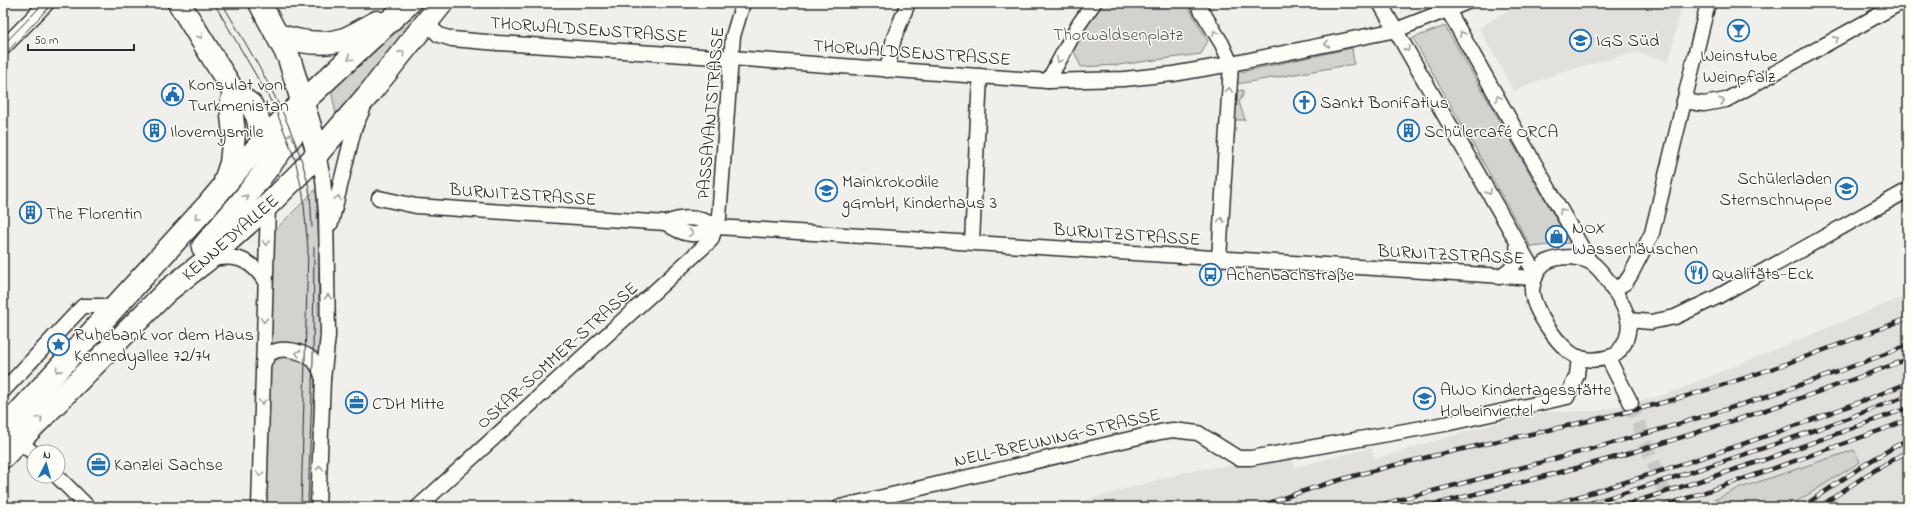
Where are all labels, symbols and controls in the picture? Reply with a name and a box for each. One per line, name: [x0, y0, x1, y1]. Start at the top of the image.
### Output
street label: THORWALDSENSTRASSE: [489, 11, 689, 51]
bar icon: Weinstube Weinpfalz: [1726, 17, 1752, 43]
park label: Thorwaldsenplatz: [1053, 23, 1184, 49]
street label: PASSAVANTSTRASSE: [691, 25, 733, 201]
scale bar: [28, 26, 134, 52]
school or university icon: IGS Süd: [1567, 27, 1593, 53]
place label: IGS Süd: [1596, 29, 1660, 55]
one-way arrow: [1212, 30, 1220, 37]
one-way arrow: [1459, 31, 1467, 39]
text: 50 m: [34, 32, 58, 50]
one-way arrow: [195, 32, 203, 39]
street label: THORWALDSENSTRASSE: [812, 34, 1012, 74]
one-way arrow: [1832, 36, 1839, 43]
one-way arrow: [1324, 40, 1330, 48]
place label: Weinstube Weinpfalz: [1700, 44, 1779, 91]
one-way arrow: [1403, 45, 1410, 52]
one-way arrow: [397, 51, 404, 58]
one-way arrow: [347, 53, 355, 61]
one-way arrow: [1056, 56, 1064, 63]
place label: Konsulat von Turkmenistan: [188, 73, 289, 120]
public building icon: Konsulat von Turkmenistan: [159, 81, 185, 107]
one-way arrow: [1224, 87, 1233, 93]
church icon: Sankt Bonifatius: [1292, 89, 1318, 115]
place label: Sankt Bonifatius: [1320, 91, 1449, 117]
one-way arrow: [1495, 95, 1502, 102]
one-way arrow: [1718, 97, 1725, 106]
building icon: Ilovemysmile: [141, 118, 167, 144]
building icon: Schülercafé ORCA: [1396, 118, 1422, 144]
place label: Ilovemysmile: [170, 120, 265, 146]
place label: Schülercafé ORCA: [1424, 120, 1558, 146]
one-way arrow: [286, 133, 293, 140]
place label: Schülerladen Sternschnuppe: [1719, 167, 1833, 214]
place label: Mainkrokodile gGmbH, Kinderhaus 3: [841, 170, 997, 218]
school or university icon: Schülerladen Sternschnuppe: [1834, 175, 1860, 201]
street label: BURNITZSTRASSE: [447, 178, 597, 214]
school or university icon: Mainkrokodile gGmbH, Kinderhaus 3: [814, 178, 840, 204]
one-way arrow: [1485, 188, 1492, 195]
street label: KENNEDYALLEE: [177, 189, 286, 288]
one-way arrow: [241, 194, 248, 201]
one-way arrow: [333, 195, 341, 201]
building icon: The Florentin: [17, 200, 43, 226]
place label: The Florentin: [46, 202, 142, 228]
one-way arrow: [1559, 208, 1566, 215]
one-way arrow: [194, 212, 202, 220]
place label: NOX Wasserhäuschen: [1572, 216, 1698, 263]
one-way arrow: [1217, 217, 1226, 223]
street label: BURNITZSTRASSE: [1051, 218, 1201, 254]
shop icon: NOX Wasserhäuschen: [1544, 224, 1570, 250]
one-way arrow: [688, 229, 694, 238]
street label: BURNITZSTRASSE: [1376, 239, 1525, 273]
one-way arrow: [262, 240, 270, 246]
restaurant icon: Qualitäts-Eck: [1684, 260, 1710, 286]
bus stop icon: Achenbachstraße: [1198, 261, 1224, 287]
place label: Qualitäts-Eck: [1712, 262, 1814, 288]
place label: Achenbachstraße: [1226, 263, 1355, 289]
street label: OSKAR-SOMMER-STRASSE: [472, 277, 645, 436]
one-way arrow: [324, 294, 332, 300]
one-way arrow: [260, 317, 268, 323]
place label: Ruhebank vor dem Haus Kennedyallee 72/74: [74, 323, 254, 370]
place icon: Ruhebank vor dem Haus Kennedyallee 72/74: [46, 331, 72, 357]
one-way arrow: [294, 349, 301, 357]
one-way arrow: [55, 365, 62, 373]
place label: AWO Kindertagesstätte Holbeinviertel: [1440, 378, 1612, 425]
school or university icon: AWO Kindertagesstätte Holbeinviertel: [1412, 386, 1438, 412]
office icon: CDH Mitte: [344, 390, 370, 416]
place label: CDH Mitte: [372, 392, 445, 418]
one-way arrow: [258, 399, 266, 405]
street label: NELL-BREUNING-STRASSE: [952, 403, 1163, 475]
one-way arrow: [35, 416, 43, 424]
north arrow: [26, 444, 66, 484]
text: N: [42, 447, 51, 463]
office icon: Kanzlei Sachse: [85, 451, 111, 477]
place label: Kanzlei Sachse: [114, 453, 224, 479]
one-way arrow: [315, 465, 324, 471]
one-way arrow: [255, 471, 264, 477]

